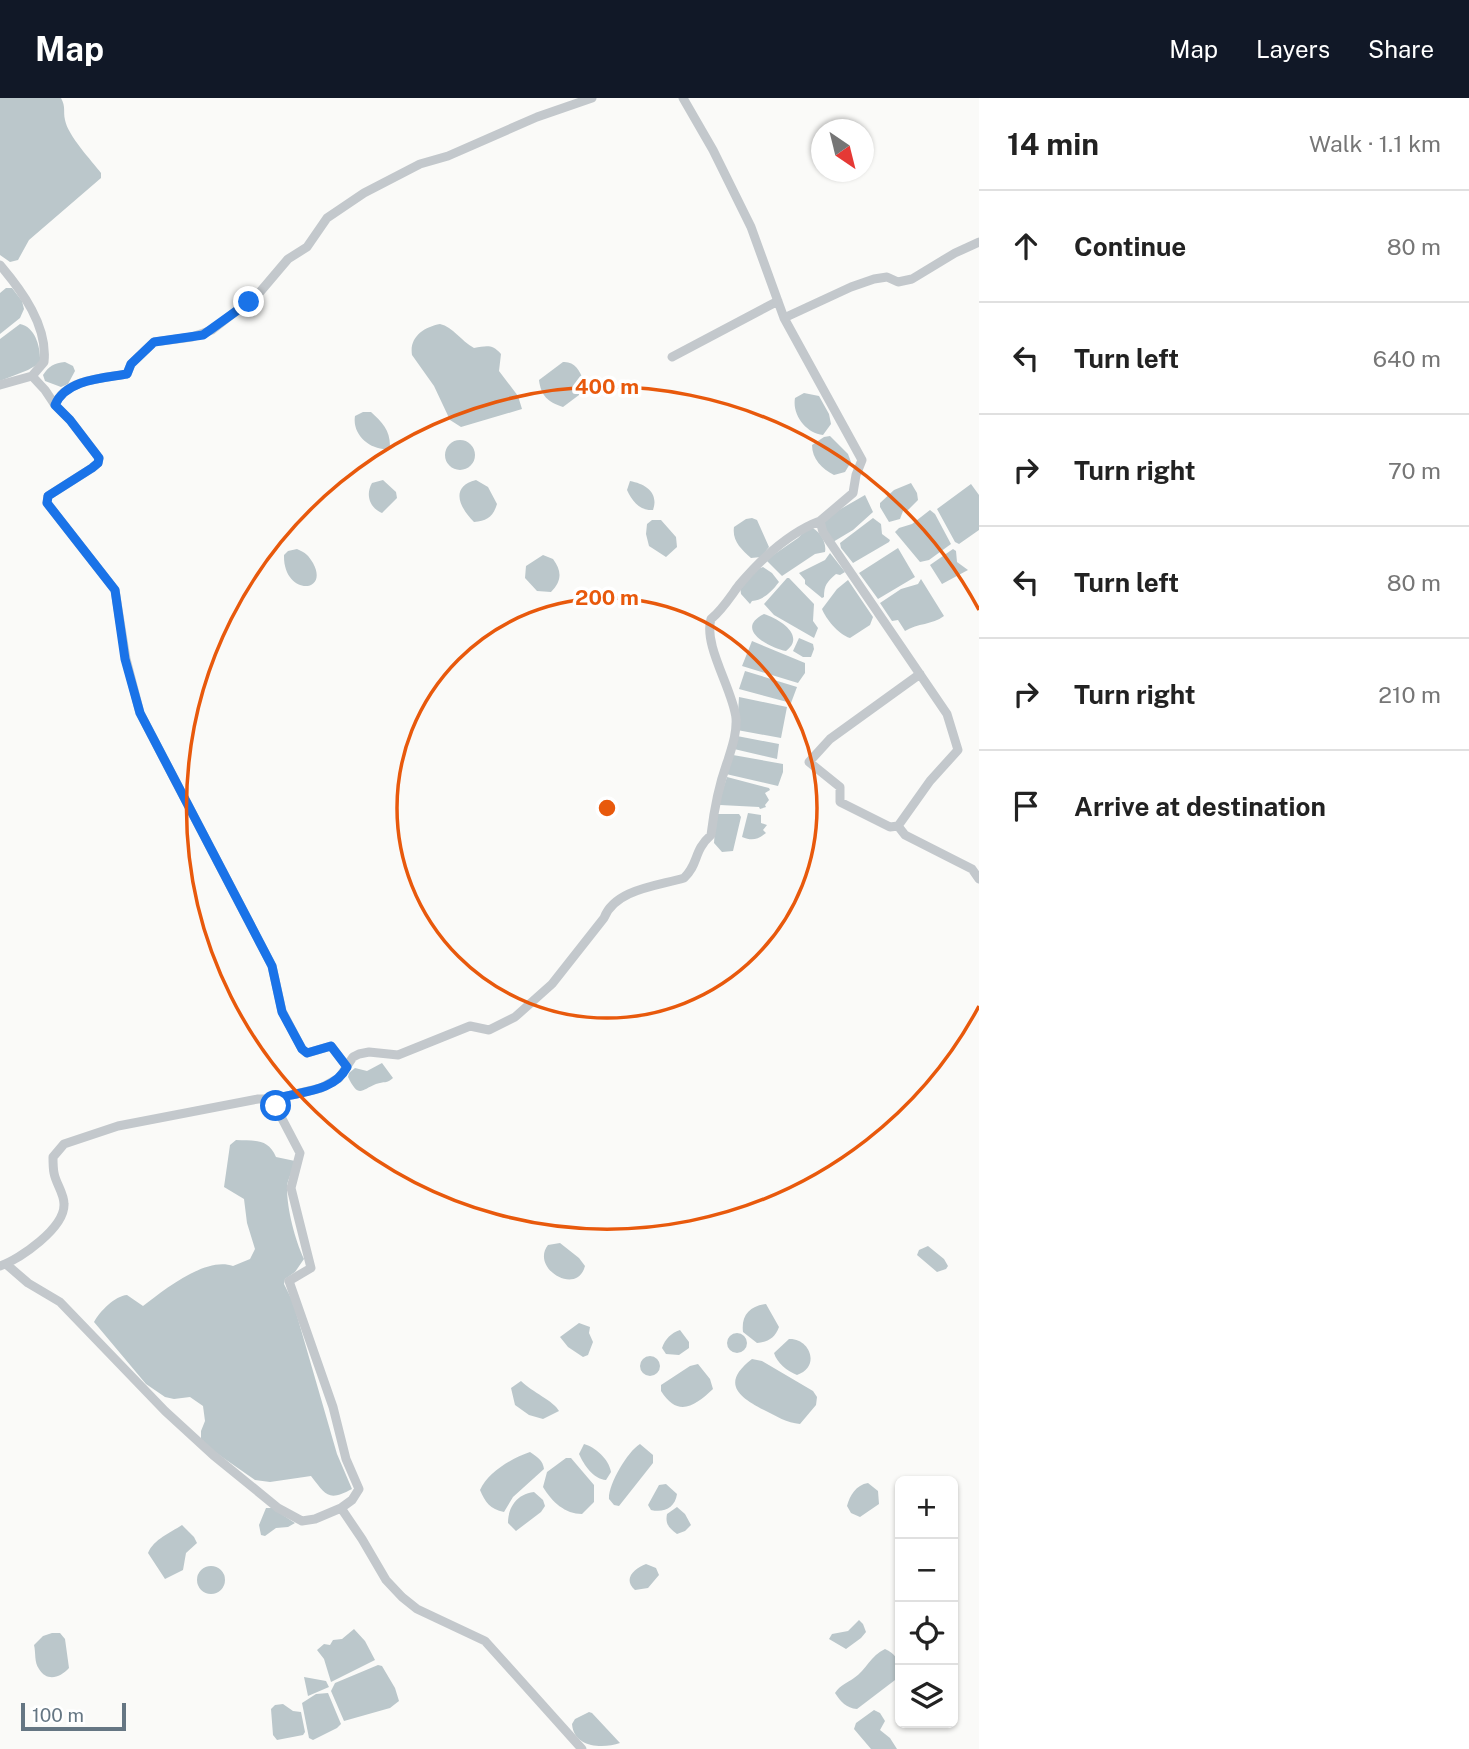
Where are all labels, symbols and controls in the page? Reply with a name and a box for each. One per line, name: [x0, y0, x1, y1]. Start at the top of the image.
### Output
text: Map: [35, 30, 104, 68]
text: Map: [1169, 35, 1218, 63]
text: Layers: [1256, 35, 1330, 63]
text: Share: [1368, 35, 1434, 63]
north arrow: [811, 119, 874, 182]
text: 14 min: [1007, 126, 1099, 162]
text: Walk · 1.1 km: [1309, 130, 1441, 157]
icon: ahead: [1007, 227, 1045, 265]
text: Continue: [1074, 231, 1186, 262]
text: 80 m: [1387, 233, 1441, 260]
route end: [233, 286, 264, 317]
icon: left: [1007, 339, 1045, 377]
text: Turn left: [1074, 343, 1179, 374]
text: 640 m: [1373, 345, 1441, 372]
text: 400 m: [575, 374, 639, 399]
icon: right: [1007, 451, 1045, 489]
text: Turn right: [1074, 455, 1196, 486]
text: 70 m: [1388, 457, 1441, 484]
icon: left: [1007, 563, 1045, 601]
text: Turn left: [1074, 567, 1179, 598]
text: 80 m: [1387, 569, 1441, 596]
text: 200 m: [575, 585, 639, 610]
icon: right: [1007, 675, 1045, 713]
text: Turn right: [1074, 679, 1196, 710]
text: 210 m: [1378, 681, 1441, 708]
icon: arrive: [1007, 787, 1045, 825]
text: Arrive at destination: [1074, 791, 1326, 822]
centre of rings: [595, 796, 619, 820]
route start: [260, 1090, 291, 1121]
map controls: [895, 1476, 958, 1728]
button: +: [895, 1476, 958, 1539]
button: −: [895, 1539, 958, 1602]
button: locate: [895, 1602, 958, 1665]
button: layers: [895, 1665, 958, 1728]
scale bar: [21, 1700, 126, 1732]
text: 100 m: [32, 1704, 84, 1726]

